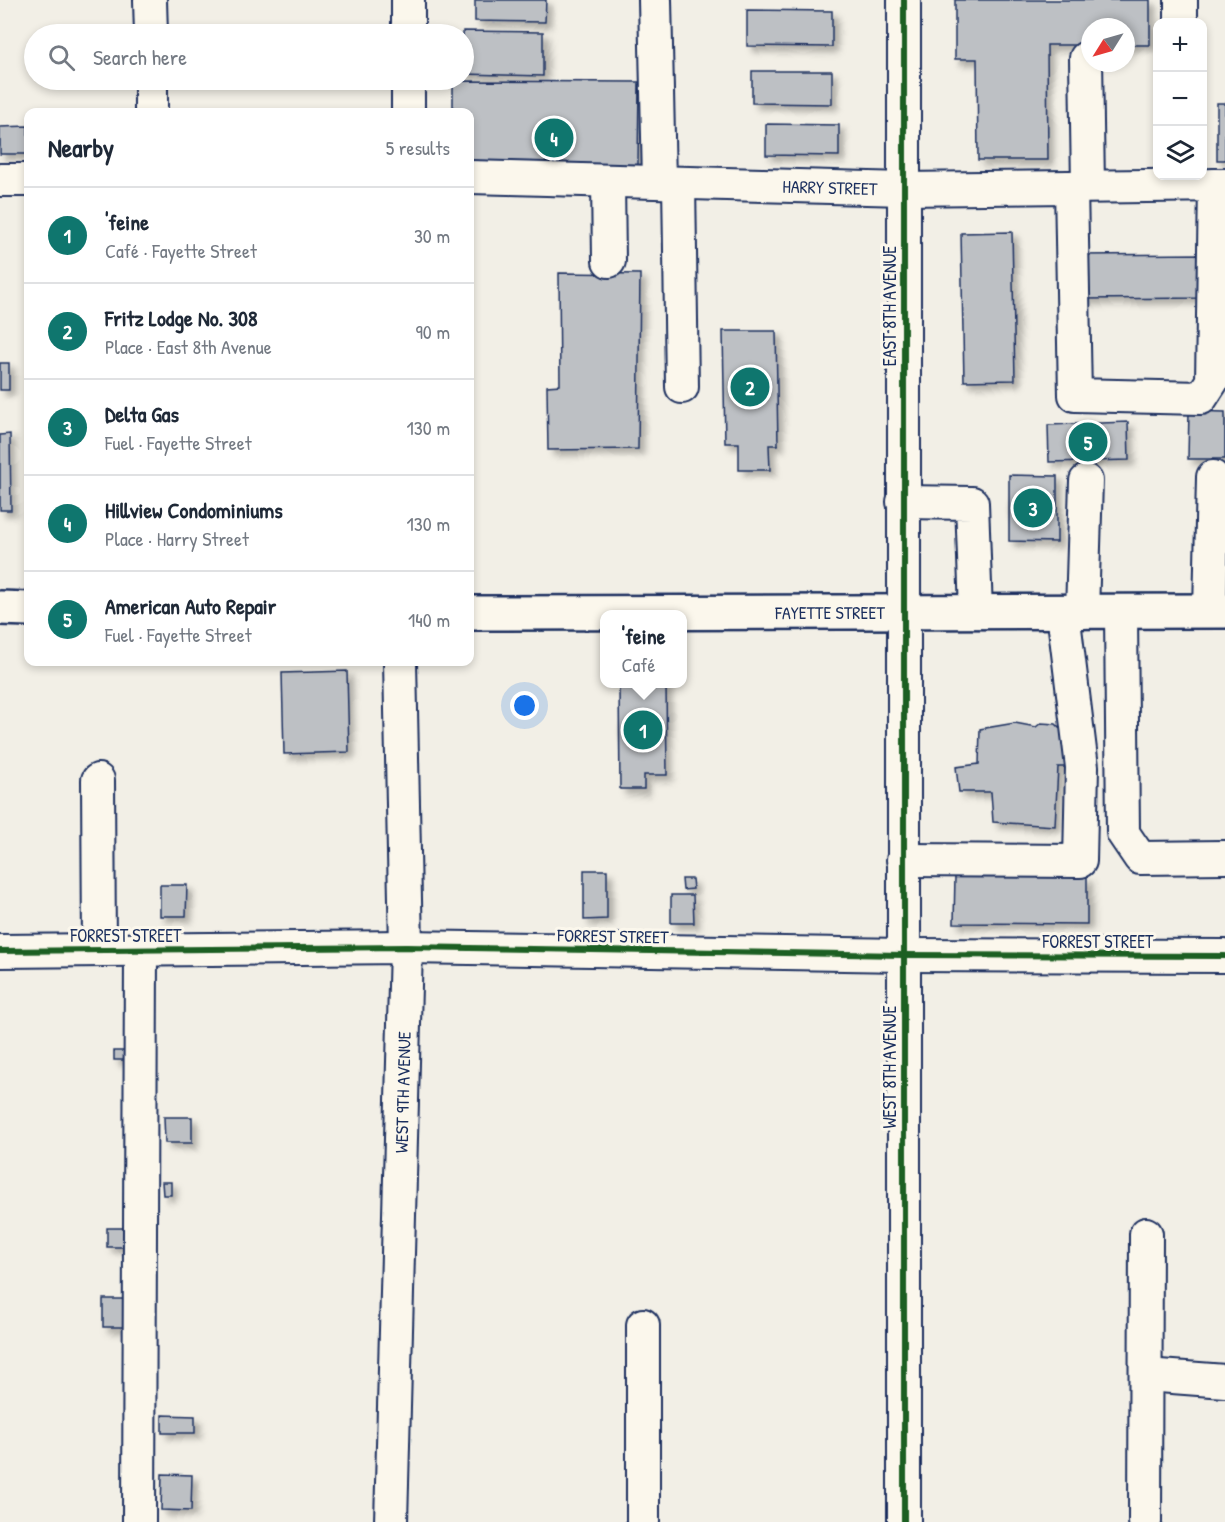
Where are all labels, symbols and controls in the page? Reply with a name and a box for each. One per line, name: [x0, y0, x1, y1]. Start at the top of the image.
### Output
north arrow: [1081, 18, 1135, 72]
map controls: [1153, 18, 1207, 180]
button: +: [1153, 18, 1207, 72]
search box: [24, 24, 474, 90]
icon: search: [45, 41, 78, 74]
text: Search here: [93, 42, 187, 72]
button: −: [1153, 72, 1207, 126]
pin: 4: [534, 116, 574, 160]
button: layers: [1153, 126, 1207, 180]
text: Nearby: [48, 130, 114, 165]
text: 5 results: [386, 134, 450, 161]
street label: HARRY STREET: [782, 173, 878, 201]
text: 'feine: [105, 207, 149, 237]
text: 1: [64, 222, 71, 249]
text: 30 m: [414, 222, 450, 249]
text: Café · Fayette Street: [105, 237, 257, 264]
street label: EAST 8TH AVENUE: [877, 246, 902, 366]
text: Fritz Lodge No. 308: [105, 303, 258, 333]
text: 2: [63, 318, 72, 345]
text: 90 m: [416, 318, 450, 345]
text: Place · East 8th Avenue: [105, 333, 272, 360]
pin: 2: [730, 364, 770, 410]
text: Delta Gas: [105, 399, 179, 429]
text: 3: [63, 414, 72, 441]
text: 130 m: [407, 414, 450, 441]
pin: 5: [1068, 420, 1108, 464]
text: Fuel · Fayette Street: [105, 429, 252, 456]
pin: 3: [1014, 486, 1052, 530]
text: Hillview Condominiums: [105, 495, 283, 525]
text: 4: [64, 510, 71, 537]
text: 130 m: [407, 510, 450, 537]
text: Place · Harry Street: [105, 525, 249, 552]
text: American Auto Repair: [105, 591, 276, 621]
street label: FAYETTE STREET: [774, 599, 885, 625]
text: 5: [63, 606, 72, 633]
text: 140 m: [408, 606, 450, 633]
popup: [600, 610, 687, 688]
text: Fuel · Fayette Street: [105, 621, 252, 648]
text: 'feine: [622, 621, 665, 651]
text: Café: [622, 651, 656, 678]
your location: [510, 691, 539, 720]
pin: 1: [624, 708, 662, 752]
street label: FORREST STREET: [69, 923, 182, 948]
street label: FORREST STREET: [556, 923, 669, 949]
street label: FORREST STREET: [1041, 929, 1154, 954]
street label: WEST 8TH AVENUE: [877, 1005, 902, 1128]
street label: WEST 9TH AVENUE: [388, 1031, 416, 1153]

